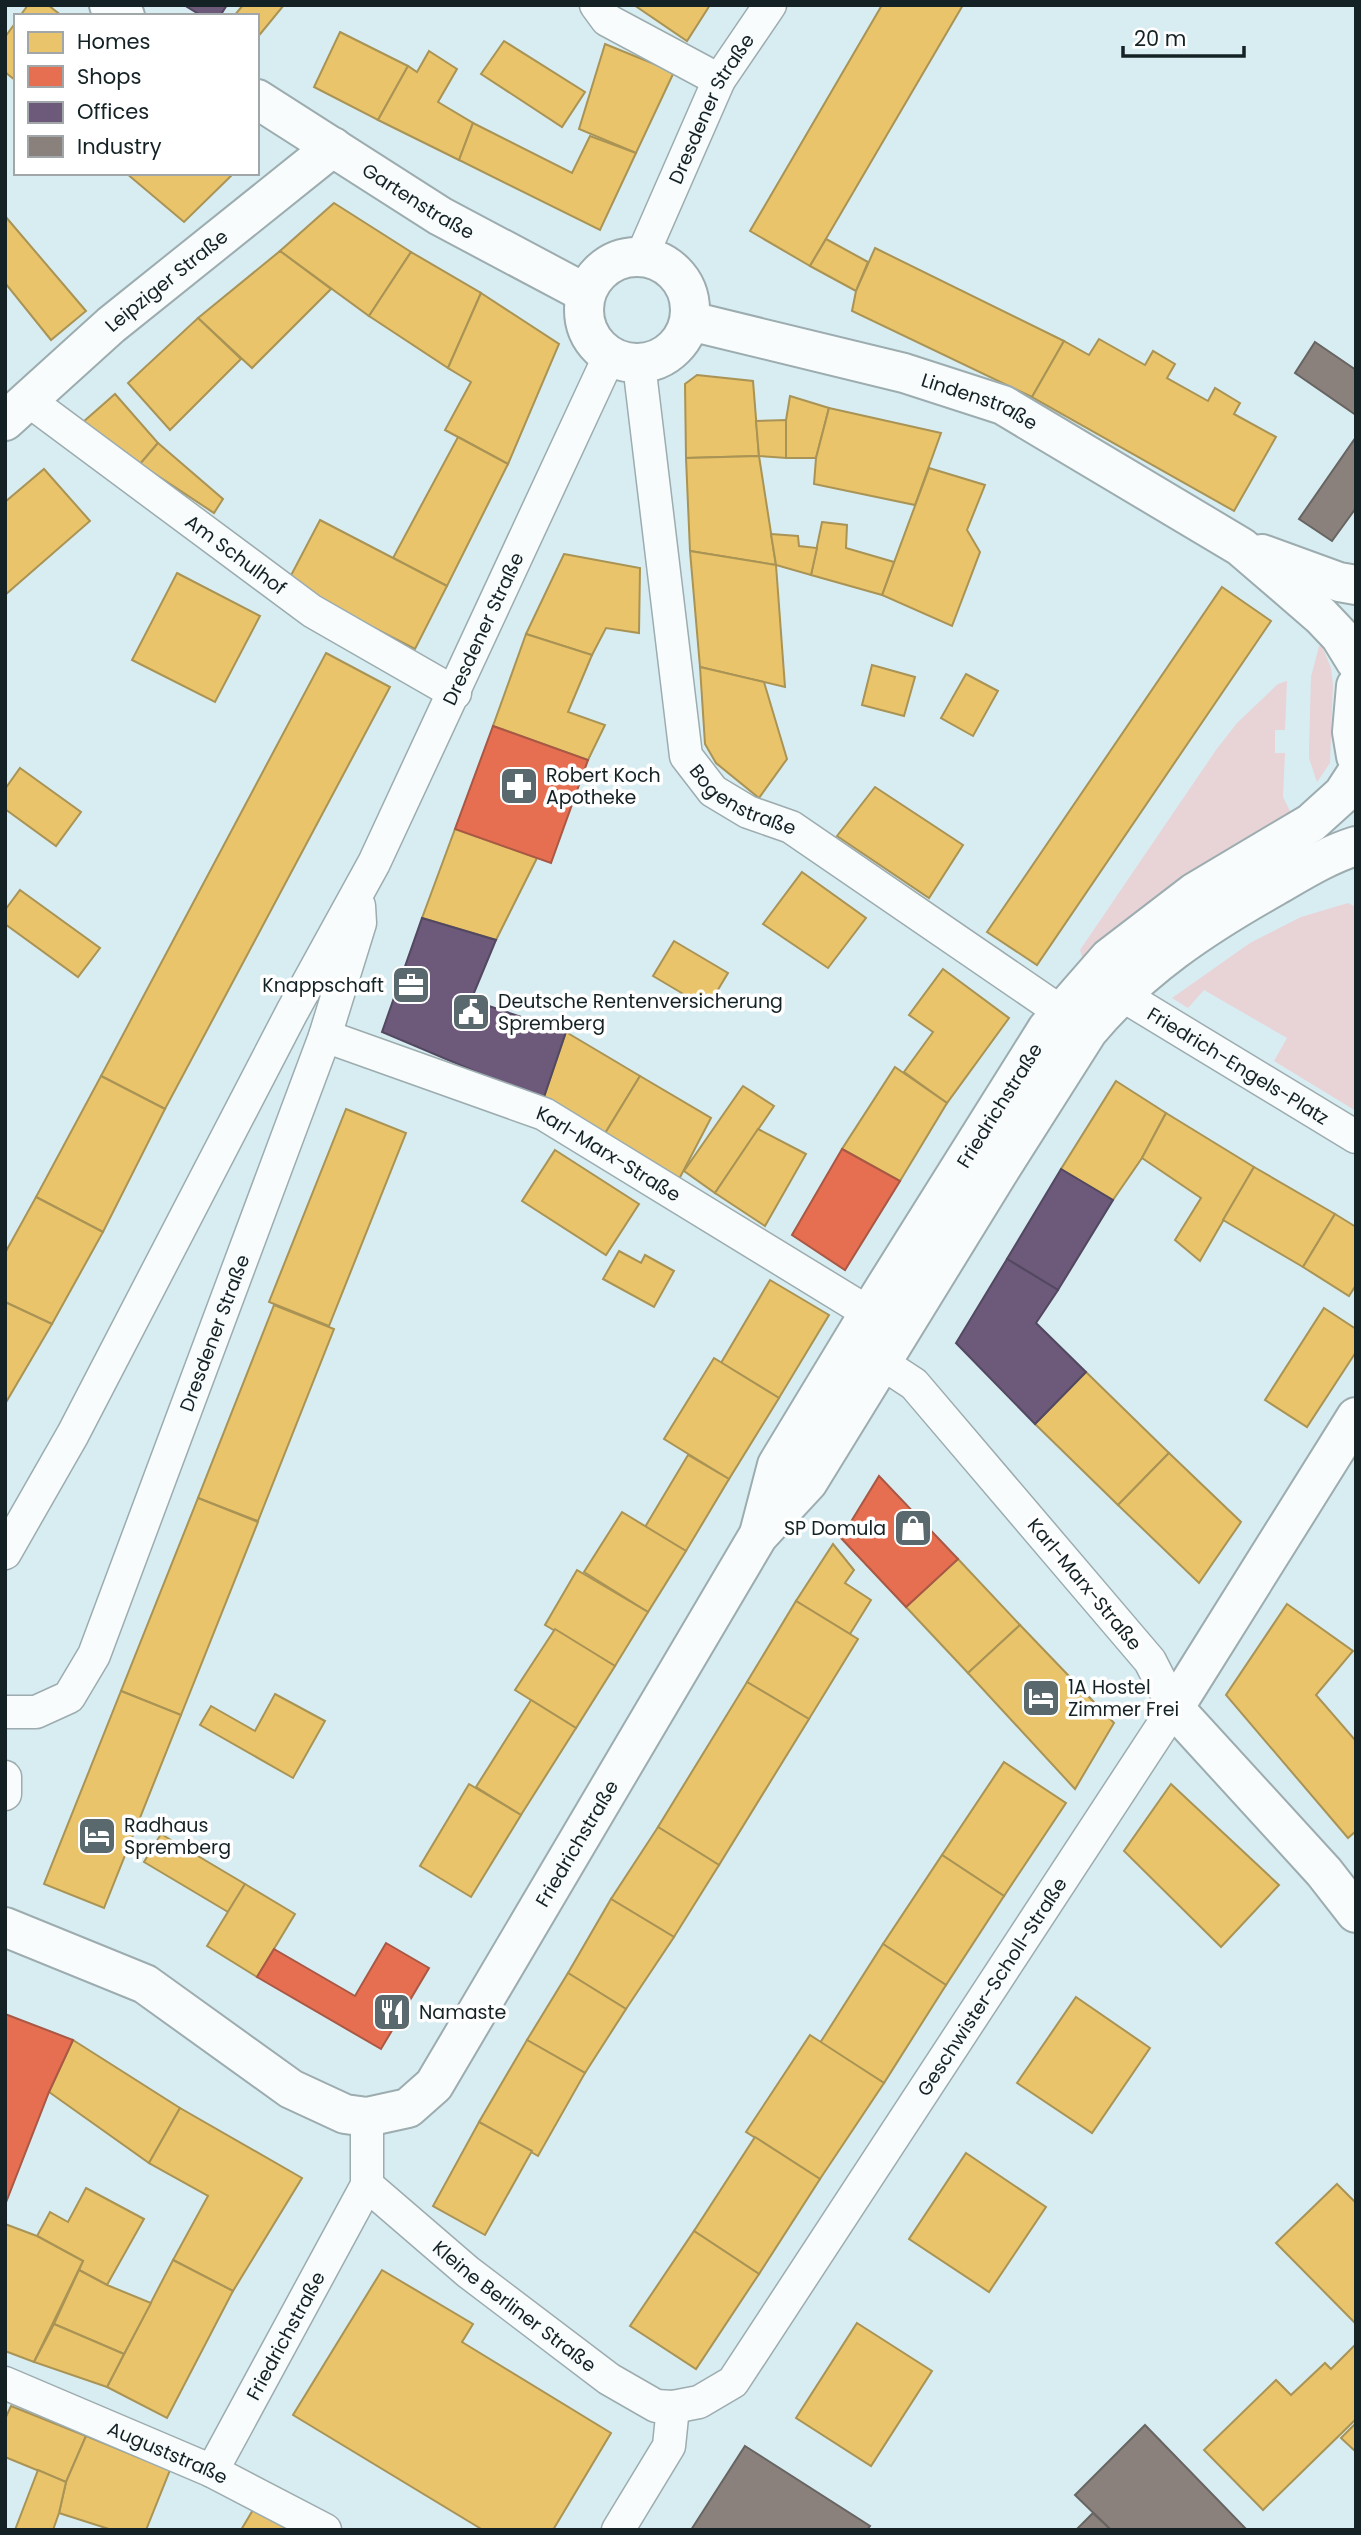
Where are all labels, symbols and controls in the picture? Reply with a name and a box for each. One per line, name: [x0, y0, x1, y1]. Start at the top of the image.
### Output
legend: [14, 14, 259, 175]
scale bar: [1123, 14, 1244, 58]
text: 20 m: [1134, 24, 1187, 53]
text: Homes: [77, 27, 151, 56]
street label: Dresdener Straße: [662, 28, 761, 188]
text: Shops: [77, 62, 141, 91]
text: Offices: [77, 97, 149, 126]
text: Industry: [77, 132, 162, 161]
street label: Gartenstraße: [357, 157, 479, 246]
street label: Leipziger Straße: [99, 223, 234, 338]
street label: Lindenstraße: [918, 366, 1043, 437]
street label: Am Schulhof: [179, 508, 292, 601]
street label: Dresdener Straße: [436, 548, 530, 710]
street label: Bogenstraße: [683, 758, 800, 842]
place label: Robert Koch Apotheke: [546, 762, 661, 811]
pharmacy icon: Robert Koch Apotheke: [498, 765, 540, 807]
office icon: Knappschaft: [390, 964, 432, 1006]
place label: Knappschaft: [262, 972, 384, 999]
place label: Deutsche Rentenversicherung Spremberg: [498, 988, 783, 1037]
public building icon: Deutsche Rentenversicherung Spremberg: [450, 991, 492, 1033]
street label: Friedrich-Engels-Platz: [1142, 1001, 1334, 1131]
street label: Friedrichstraße: [950, 1038, 1049, 1173]
street label: Karl-Marx-Straße: [533, 1099, 686, 1209]
street label: Dresdener Straße: [173, 1251, 256, 1415]
shop icon: SP Domula: [892, 1507, 934, 1549]
street label: Karl-Marx-Straße: [1021, 1512, 1148, 1656]
place label: SP Domula: [784, 1515, 886, 1542]
place label: 1A Hostel Zimmer Frei: [1068, 1674, 1179, 1723]
hotel icon: 1A Hostel Zimmer Frei: [1020, 1677, 1062, 1719]
street label: Friedrichstraße: [529, 1775, 625, 1912]
place label: Radhaus Spremberg: [124, 1812, 231, 1861]
hotel icon: Radhaus Spremberg: [76, 1815, 118, 1857]
street label: Geschwister-Scholl-Straße: [911, 1872, 1074, 2102]
restaurant icon: Namaste: [371, 1991, 413, 2033]
place label: Namaste: [419, 1999, 506, 2026]
street label: Kleine Berliner Straße: [427, 2234, 602, 2379]
street label: Friedrichstraße: [240, 2267, 332, 2405]
street label: Auguststraße: [103, 2415, 232, 2491]

